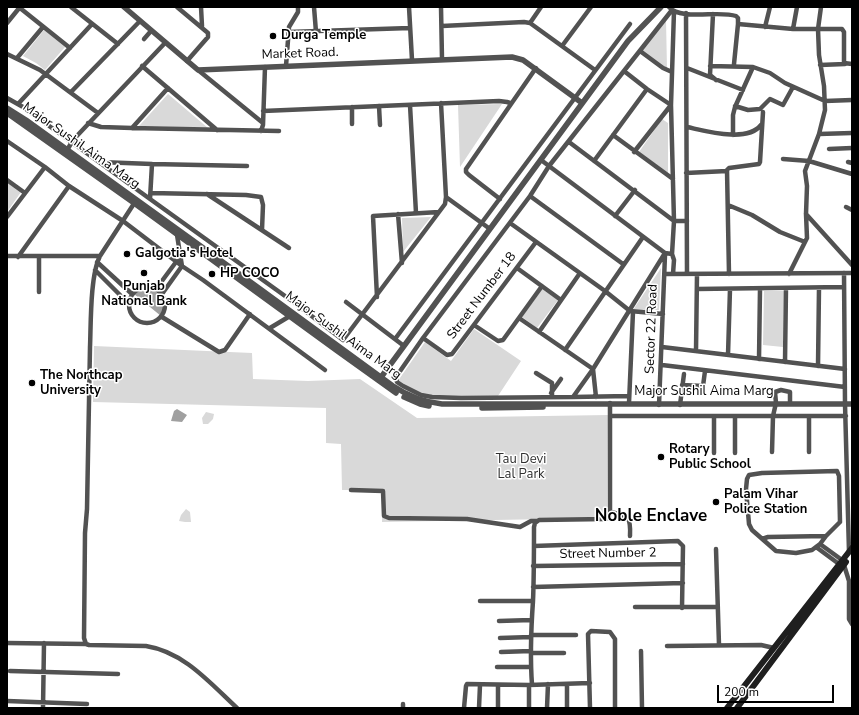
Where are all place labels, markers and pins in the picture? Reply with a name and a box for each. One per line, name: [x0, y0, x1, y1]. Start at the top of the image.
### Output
place label: Durga Temple: [281, 28, 366, 44]
marker: Durga Temple: [268, 31, 278, 41]
place label: Galgotia's Hotel: [135, 246, 233, 262]
marker: Galgotia's Hotel: [122, 249, 132, 259]
place label: HP COCO: [220, 266, 280, 282]
marker: Punjab National Bank: [139, 268, 149, 278]
marker: HP COCO: [207, 269, 217, 279]
place label: Punjab National Bank: [101, 279, 187, 310]
place label: The Northcap University: [40, 368, 123, 399]
marker: The Northcap University: [27, 378, 37, 388]
place label: Rotary Public School: [669, 442, 751, 473]
marker: Rotary Public School: [656, 452, 666, 462]
place label: Palam Vihar Police Station: [724, 487, 807, 518]
marker: Palam Vihar Police Station: [711, 497, 721, 507]

